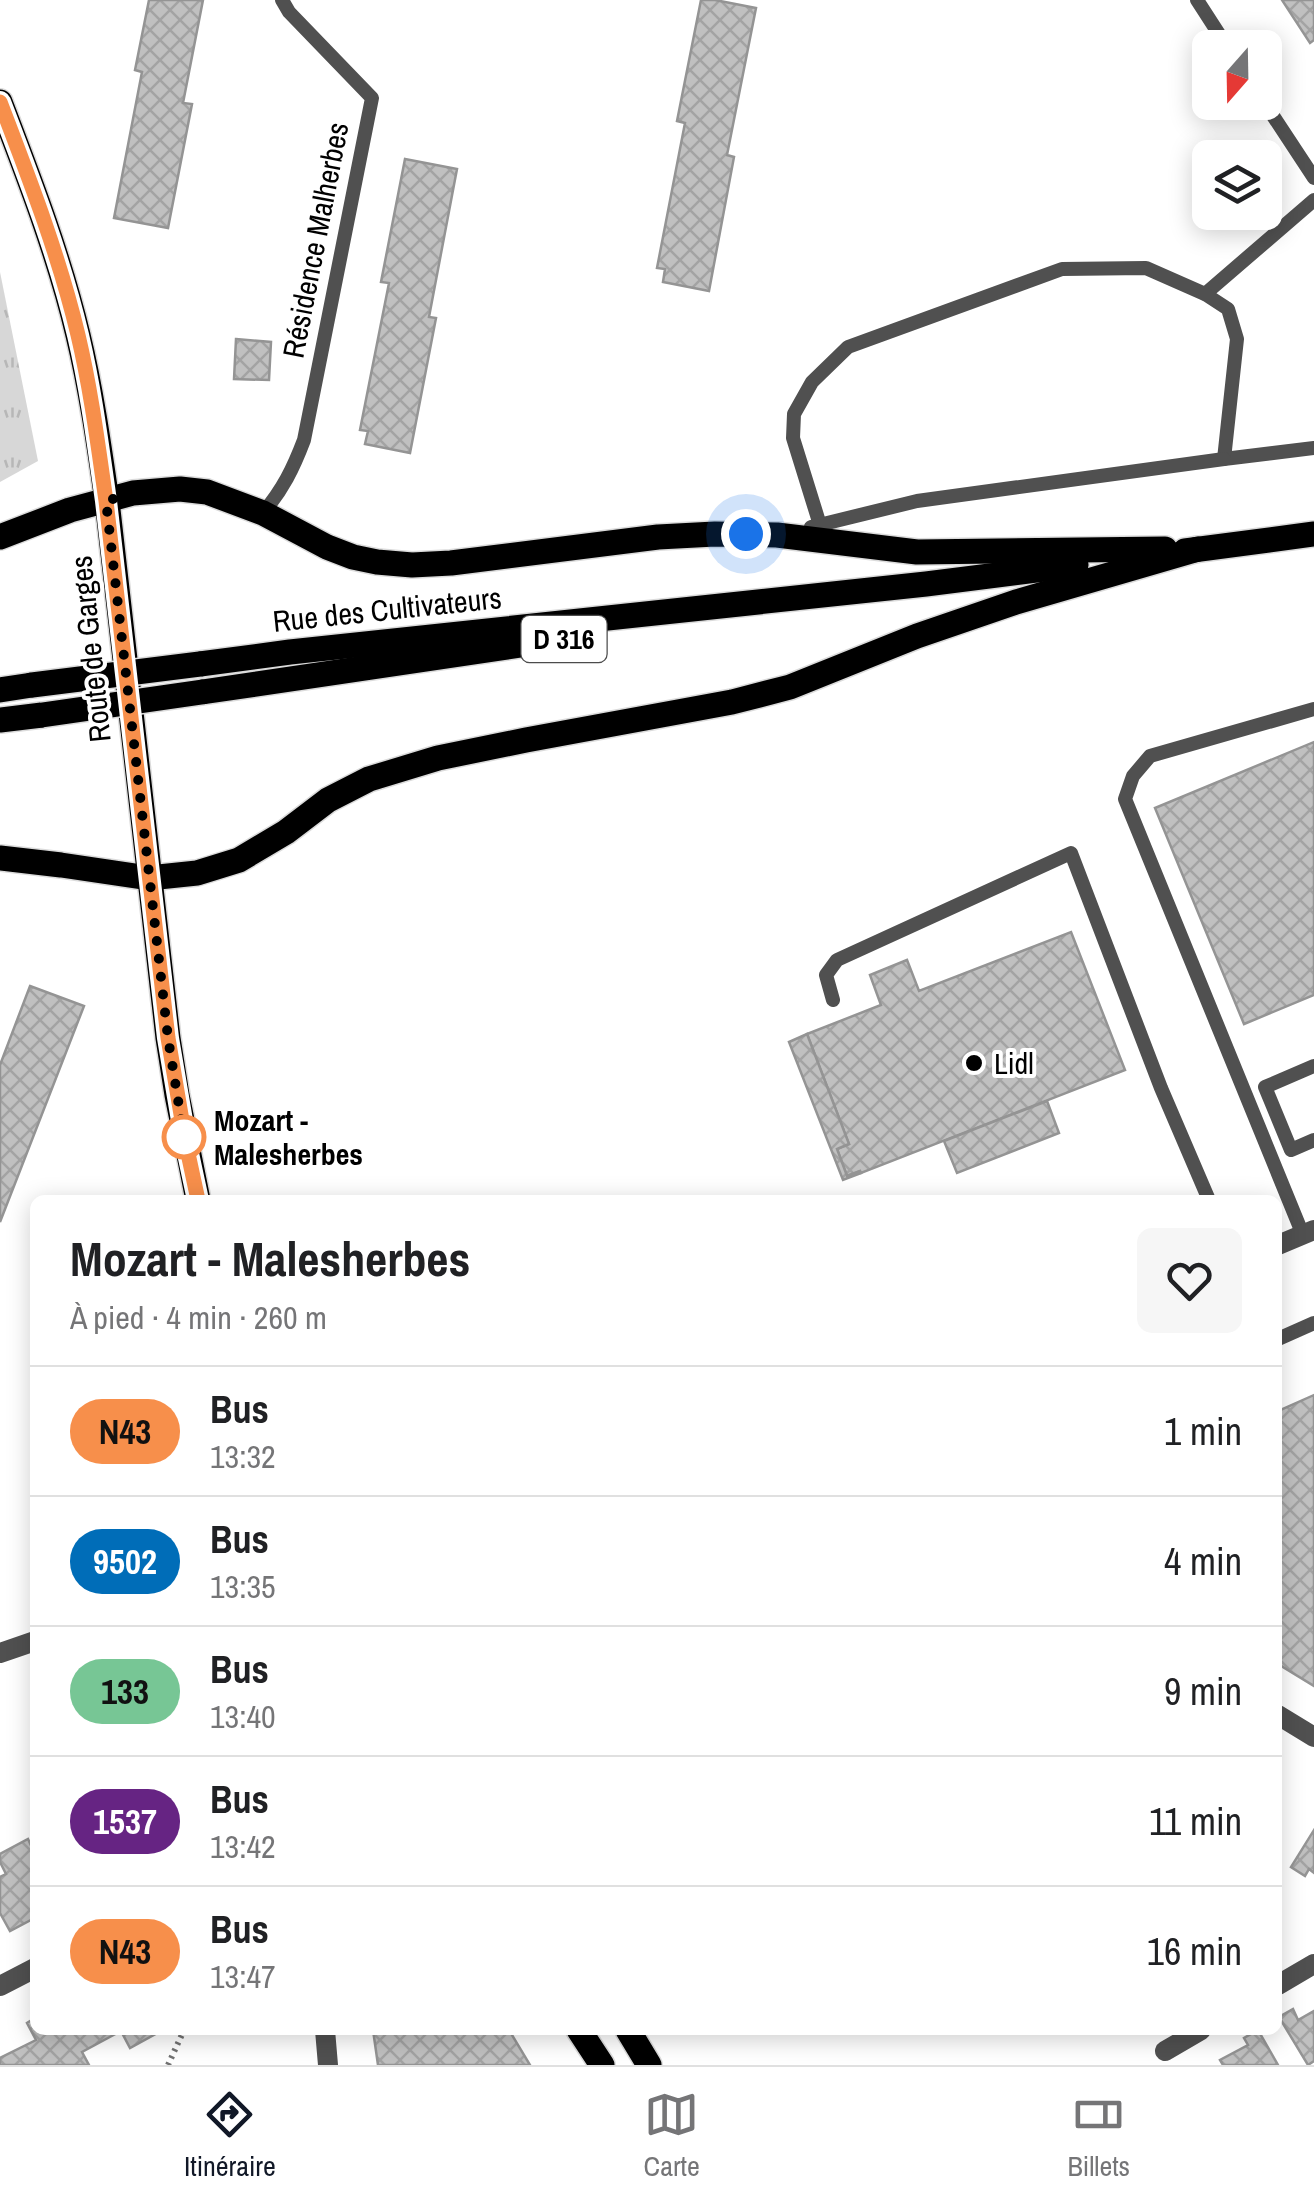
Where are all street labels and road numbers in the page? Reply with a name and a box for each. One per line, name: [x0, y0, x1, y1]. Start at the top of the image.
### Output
street label: Résidence Malherbes: [273, 119, 357, 361]
street label: Route de Garges: [60, 554, 120, 744]
street label: Rue des Cultivateurs: [271, 577, 503, 641]
road number: D 316: [522, 616, 606, 662]

